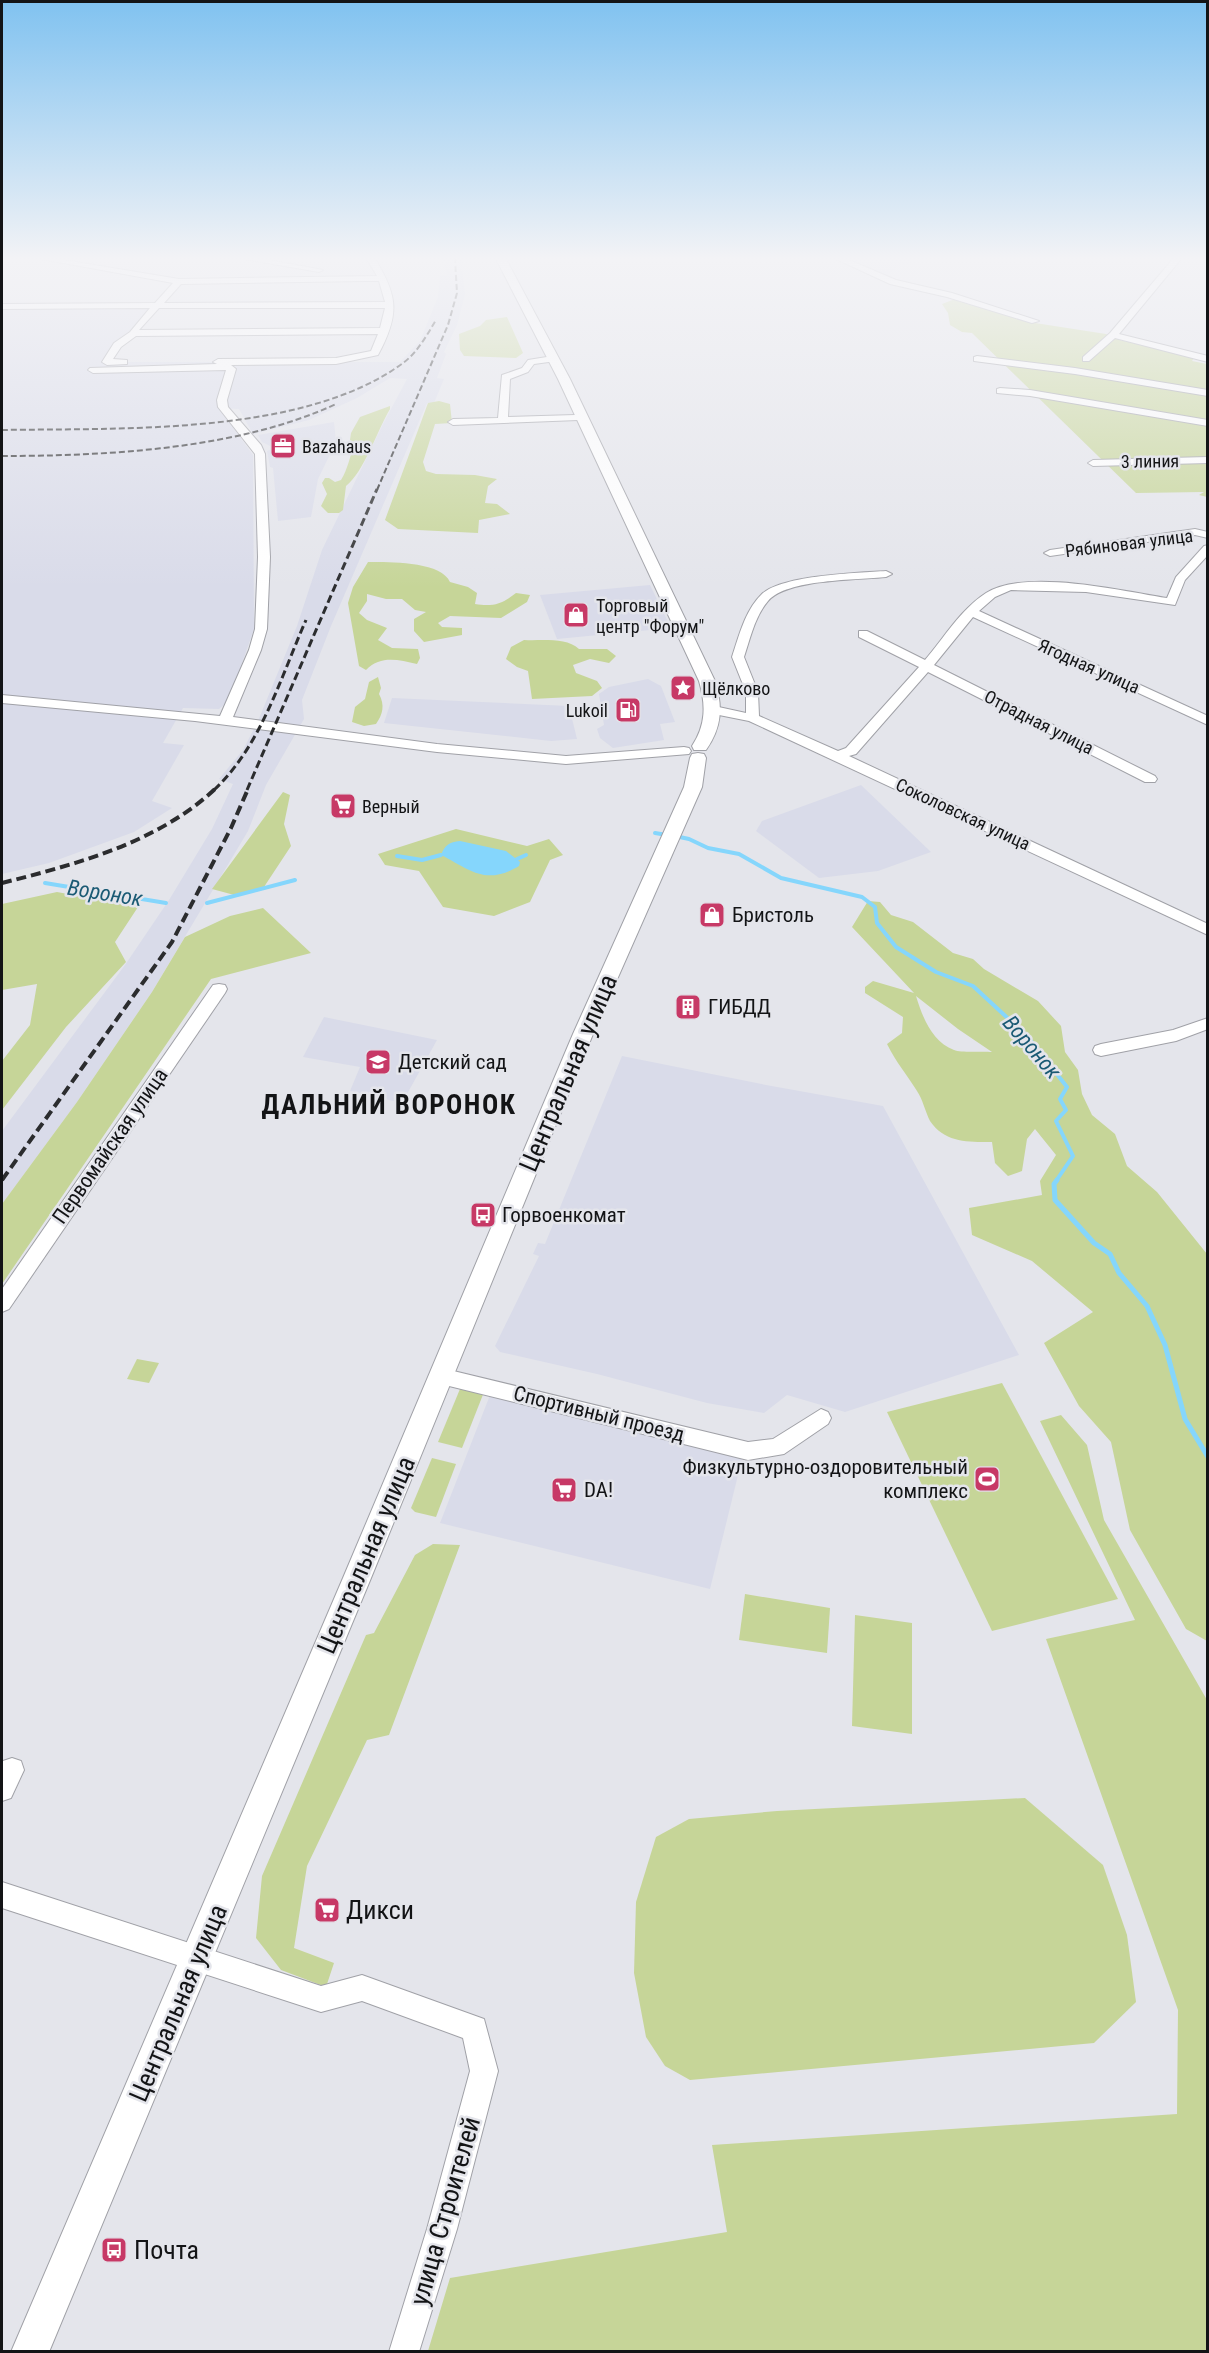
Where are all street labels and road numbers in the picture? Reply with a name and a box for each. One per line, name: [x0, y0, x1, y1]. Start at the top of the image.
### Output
street label: 3 линия: [1121, 450, 1179, 472]
street label: Рябиновая улица: [1064, 525, 1194, 561]
street label: Ягодная улица: [1035, 634, 1143, 698]
street label: Отрадная улица: [981, 685, 1097, 759]
street label: Соколовская улица: [892, 774, 1034, 854]
street label: Центральная улица: [513, 970, 623, 1176]
street label: Первомайская улица: [47, 1064, 173, 1228]
street label: Спортивный проезд: [511, 1381, 687, 1447]
street label: Центральная улица: [311, 1452, 421, 1658]
street label: Центральная улица: [123, 1900, 233, 2106]
street label: улица Строителей: [404, 2113, 486, 2309]

